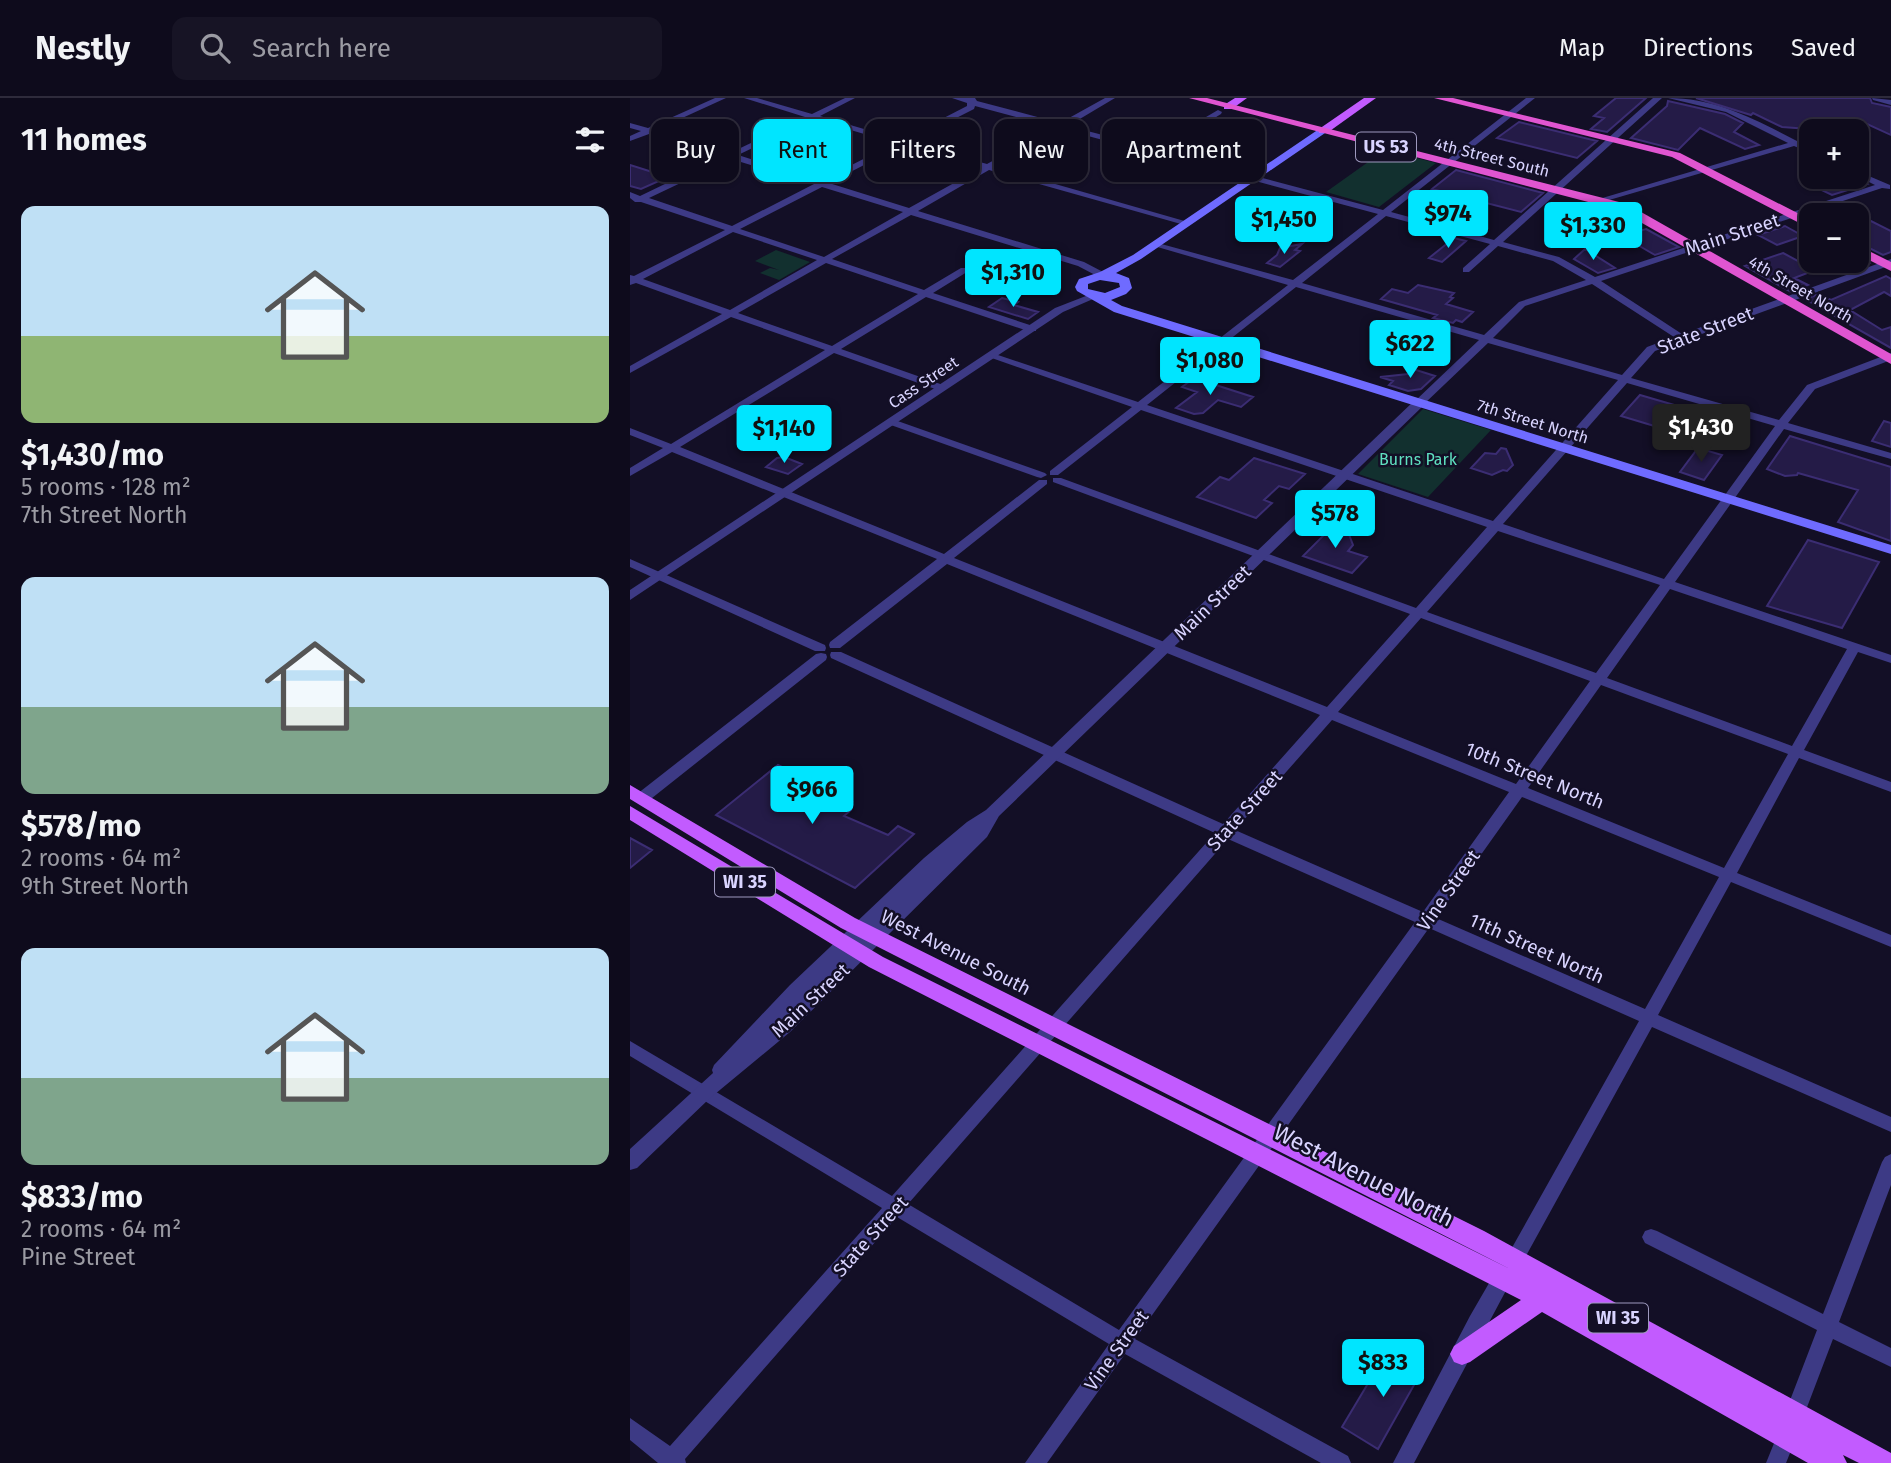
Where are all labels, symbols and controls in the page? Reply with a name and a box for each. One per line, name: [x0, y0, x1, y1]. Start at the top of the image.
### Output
search box: [172, 17, 662, 80]
text: Nestly: [35, 28, 130, 68]
icon: search: [196, 29, 234, 67]
text: Search here: [252, 33, 391, 64]
text: Map: [1559, 34, 1605, 62]
text: Directions: [1643, 34, 1753, 62]
text: Saved: [1791, 34, 1856, 62]
chip: Buy: [651, 119, 739, 182]
chip: Rent: [753, 119, 851, 182]
chip: Filters: [865, 119, 980, 182]
chip: New: [994, 119, 1088, 182]
chip: Apartment: [1102, 119, 1265, 182]
map controls: [1799, 119, 1869, 273]
button: +: [1799, 119, 1869, 189]
icon: filters: [571, 121, 609, 159]
text: 11 homes: [21, 122, 147, 158]
road number: US 53: [1356, 132, 1416, 162]
street label: 4th Street South: [1432, 134, 1551, 181]
pin: $974: [1407, 190, 1489, 250]
pin: $1,450: [1227, 197, 1341, 256]
text: $974: [1424, 199, 1472, 227]
pin: $1,330: [1536, 202, 1650, 262]
button: −: [1799, 203, 1869, 273]
text: $1,450: [1251, 205, 1317, 233]
street label: Main Street: [1682, 208, 1783, 261]
text: $1,330: [1560, 211, 1626, 239]
pin: $1,310: [956, 250, 1070, 309]
icon: home: [252, 252, 378, 378]
street label: 4th Street North: [1745, 252, 1856, 327]
text: $1,310: [981, 258, 1045, 286]
street label: State Street: [1654, 302, 1757, 359]
pin: $622: [1369, 320, 1451, 380]
text: $622: [1385, 329, 1435, 357]
pin: $1,080: [1153, 338, 1267, 397]
text: $1,080: [1176, 346, 1244, 374]
street label: Cass Street: [885, 352, 962, 413]
street label: 7th Street North: [1475, 395, 1591, 447]
pin: $1,430: [1644, 404, 1758, 464]
pin: $1,140: [727, 406, 841, 465]
text: $1,430: [1668, 413, 1734, 441]
text: $1,140: [753, 414, 815, 442]
text: $1,430/mo: [21, 437, 164, 473]
park label: Burns Park: [1379, 450, 1458, 469]
text: 5 rooms · 128 m²: [21, 473, 191, 501]
pin: $578: [1294, 490, 1376, 550]
text: $578: [1311, 499, 1359, 527]
text: 7th Street North: [21, 501, 187, 529]
street label: Main Street: [1169, 560, 1256, 645]
icon: home: [252, 623, 378, 749]
street label: 10th Street North: [1462, 737, 1608, 814]
street label: State Street: [1202, 765, 1287, 856]
pin: $966: [771, 766, 853, 826]
text: $966: [786, 775, 838, 803]
text: $578/mo: [21, 808, 141, 844]
text: 2 rooms · 64 m²: [21, 844, 181, 872]
street label: Vine Street: [1412, 845, 1485, 935]
road number: WI 35: [715, 868, 775, 896]
text: 9th Street North: [21, 872, 189, 900]
street label: West Avenue South: [877, 905, 1035, 1000]
street label: 11th Street North: [1466, 908, 1608, 988]
street label: Main Street: [767, 958, 854, 1042]
icon: home: [252, 994, 378, 1120]
street label: West Avenue North: [1269, 1117, 1459, 1233]
text: $833/mo: [21, 1179, 143, 1215]
street label: State Street: [828, 1191, 913, 1282]
text: 2 rooms · 64 m²: [21, 1215, 181, 1243]
text: Pine Street: [21, 1243, 135, 1271]
road number: WI 35: [1588, 1303, 1648, 1332]
street label: Vine Street: [1079, 1305, 1153, 1395]
pin: $833: [1342, 1340, 1424, 1399]
text: $833: [1358, 1348, 1408, 1376]

